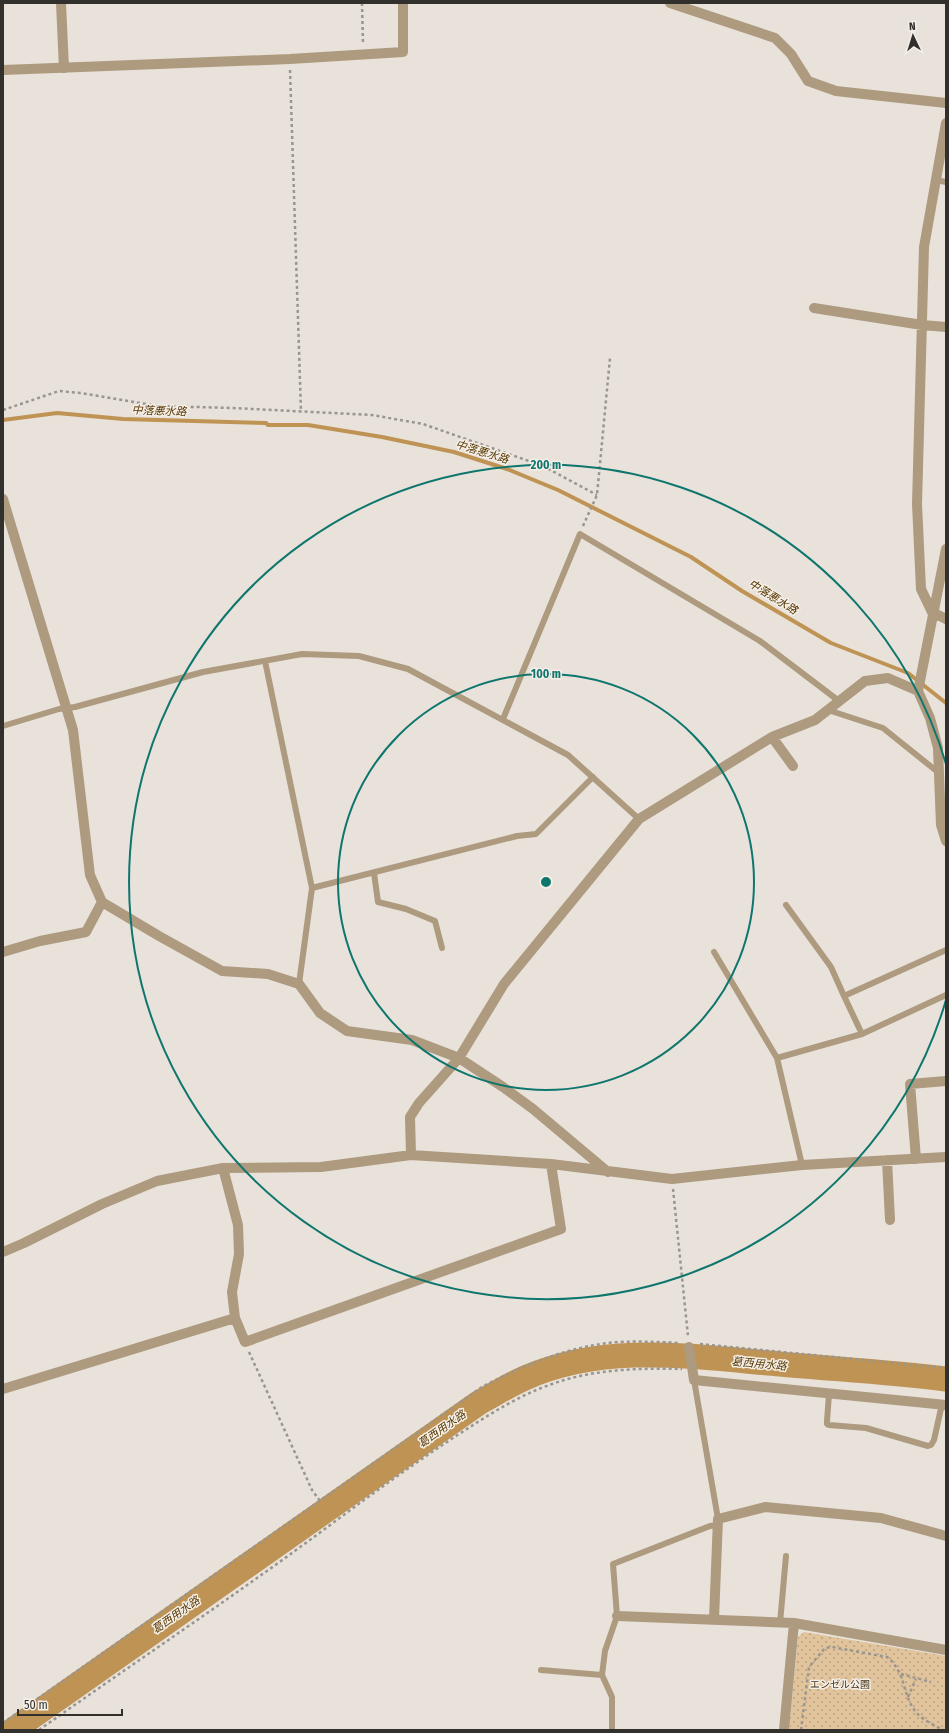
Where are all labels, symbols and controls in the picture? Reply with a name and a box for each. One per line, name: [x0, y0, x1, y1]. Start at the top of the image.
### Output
north arrow: [893, 16, 933, 56]
text: N: [909, 20, 916, 33]
water label: 中落悪水路: [131, 404, 188, 418]
water label: 中落悪水路: [454, 438, 511, 467]
text: 200 m: [530, 458, 561, 472]
water label: 中落悪水路: [746, 577, 801, 618]
text: 100 m: [531, 667, 561, 681]
centre of rings: [539, 875, 553, 889]
water label: 葛西用水路: [731, 1355, 788, 1373]
water label: 葛西用水路: [416, 1407, 469, 1450]
water label: 葛西用水路: [150, 1593, 203, 1636]
park label: エンゼル公園: [810, 1679, 870, 1691]
scale bar: [18, 1691, 122, 1717]
text: 50 m: [24, 1698, 48, 1712]

